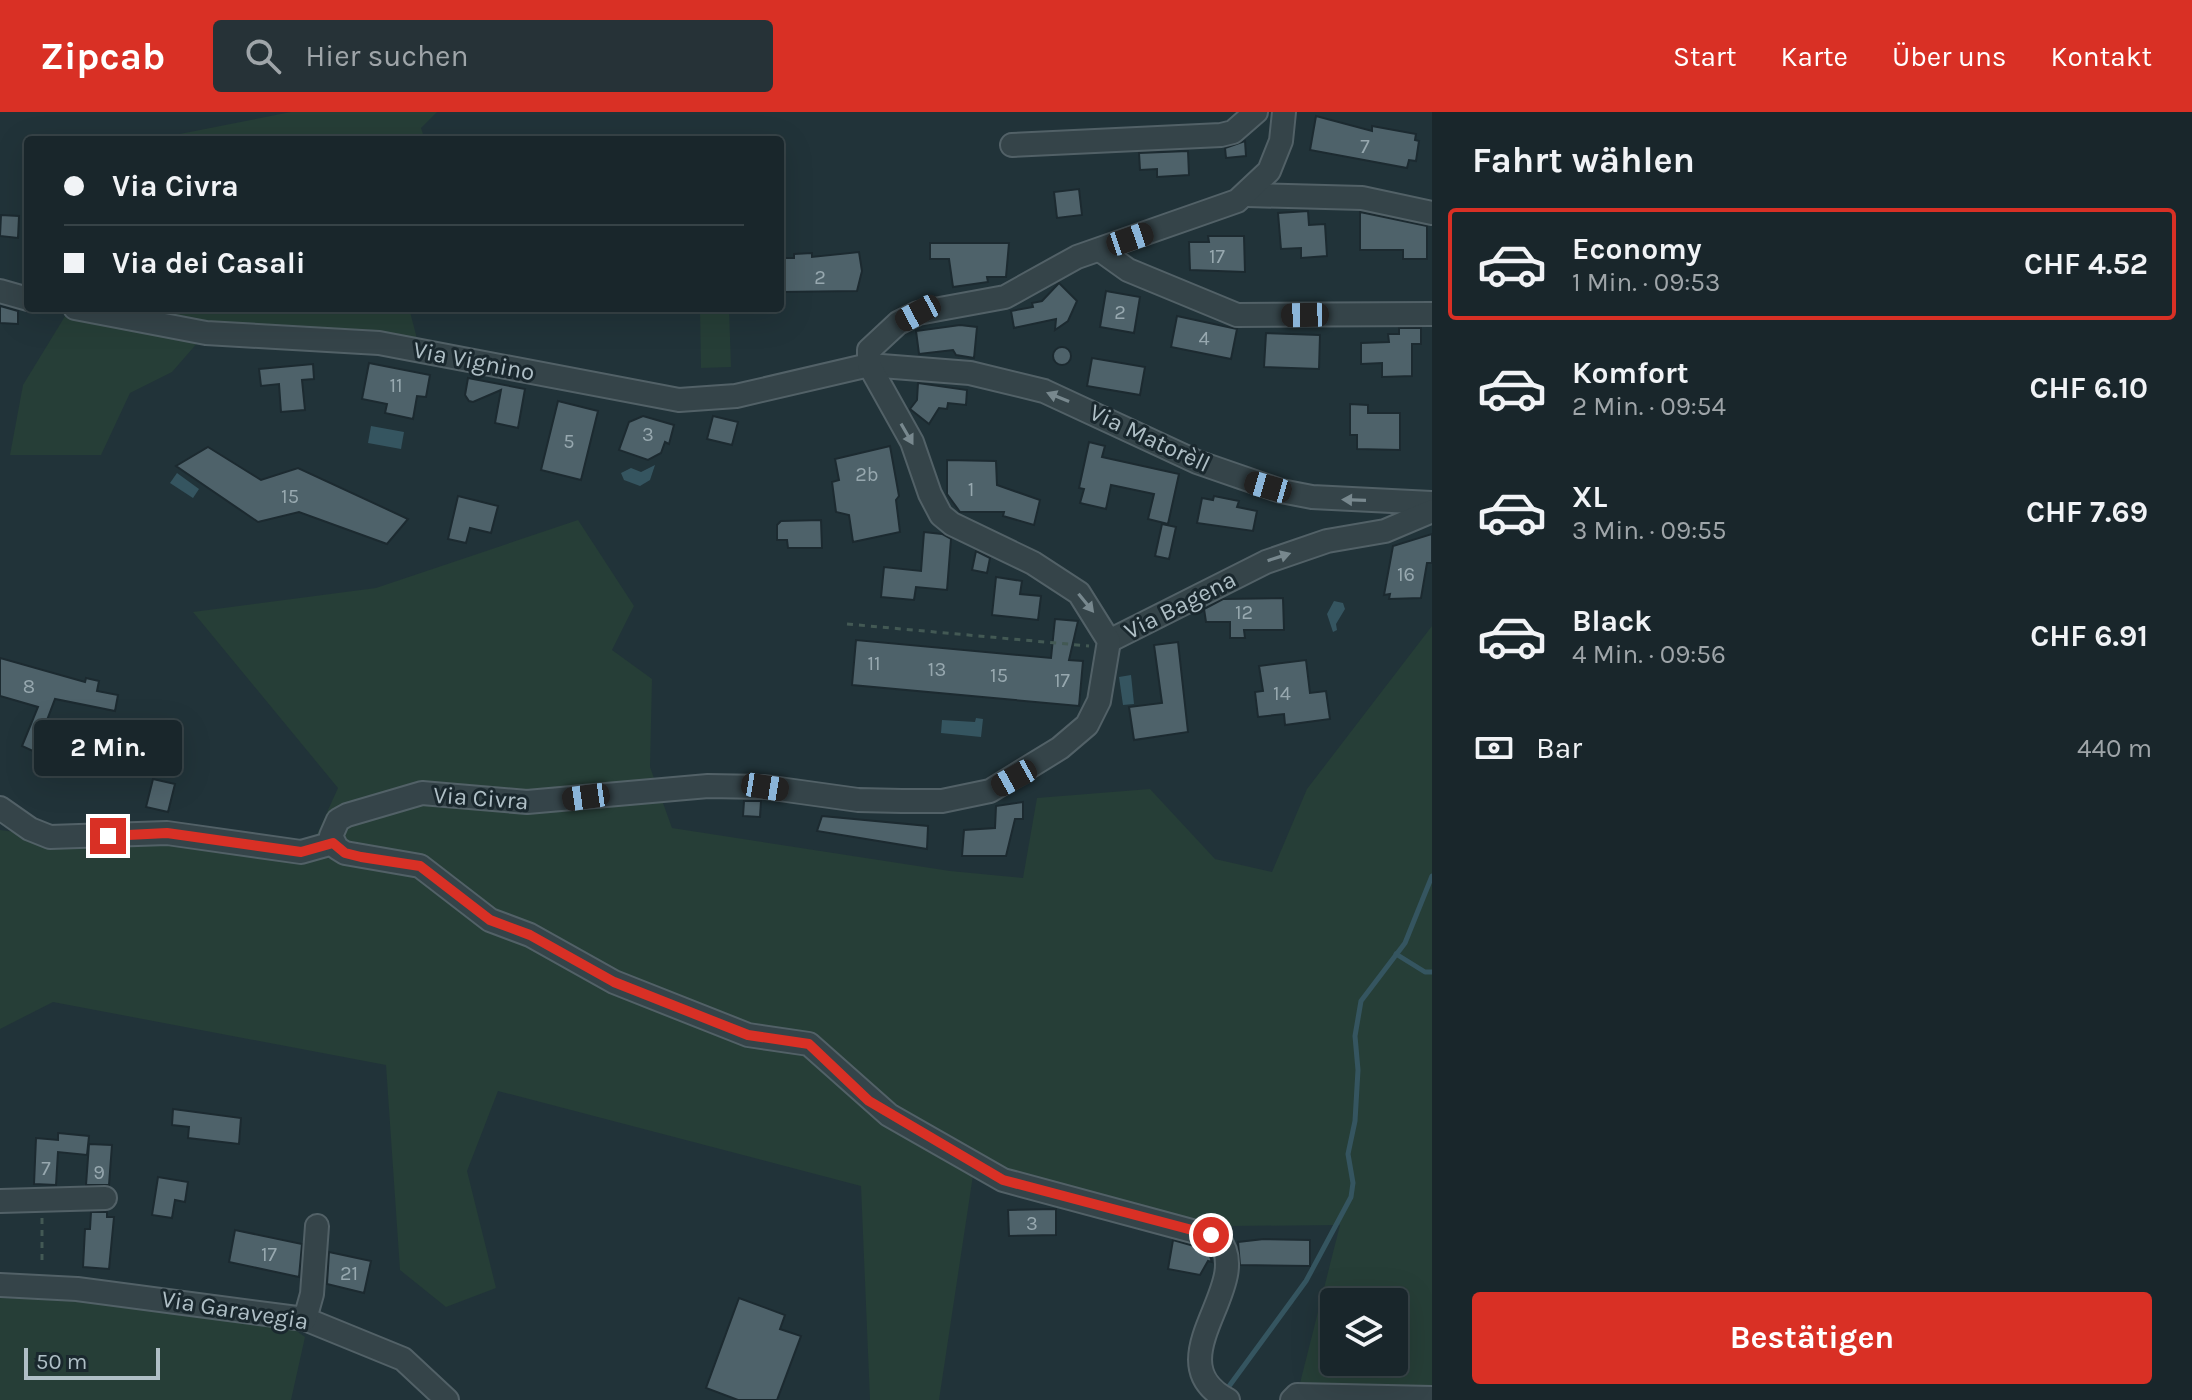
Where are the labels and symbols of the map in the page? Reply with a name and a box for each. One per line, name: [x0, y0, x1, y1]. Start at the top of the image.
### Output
house number: 7: [1360, 135, 1370, 158]
car: [1103, 220, 1157, 258]
house number: 17: [1209, 245, 1226, 268]
house number: 2: [814, 266, 826, 289]
car: [891, 291, 945, 335]
house number: 2: [1114, 301, 1126, 324]
car: [1281, 303, 1329, 327]
house number: 4: [1198, 327, 1210, 350]
street label: Via Vignino: [411, 336, 537, 386]
house number: 11: [389, 374, 403, 397]
one-way arrow: [1046, 390, 1070, 403]
street label: Via Matorèll: [1085, 398, 1215, 478]
one-way arrow: [900, 422, 914, 445]
house number: 3: [642, 423, 654, 446]
house number: 5: [563, 430, 575, 453]
house number: 2b: [855, 463, 879, 486]
car: [1242, 469, 1294, 505]
house number: 1: [968, 478, 974, 501]
house number: 15: [281, 485, 299, 508]
one-way arrow: [1341, 493, 1366, 506]
one-way arrow: [1268, 551, 1292, 563]
house number: 16: [1397, 563, 1415, 586]
street label: Via Bagena: [1120, 565, 1240, 645]
one-way arrow: [1078, 593, 1094, 613]
house number: 12: [1235, 601, 1253, 624]
house number: 11: [867, 652, 881, 675]
house number: 13: [928, 658, 946, 681]
house number: 15: [990, 664, 1008, 687]
house number: 17: [1054, 669, 1071, 692]
house number: 8: [23, 675, 35, 698]
house number: 14: [1273, 682, 1291, 705]
callout: 2 Min.: [34, 720, 182, 776]
car: [987, 756, 1041, 800]
car: [739, 771, 791, 803]
street label: Via Civra: [432, 781, 530, 815]
car: [561, 782, 611, 812]
route end: [90, 818, 126, 854]
house number: 7: [41, 1157, 51, 1180]
house number: 9: [93, 1161, 105, 1184]
house number: 3: [1026, 1212, 1038, 1235]
route start: [1193, 1217, 1229, 1253]
house number: 17: [261, 1243, 278, 1266]
house number: 21: [340, 1262, 358, 1285]
street label: Via Garavegia: [160, 1285, 310, 1335]
scale bar: [24, 1344, 160, 1380]

